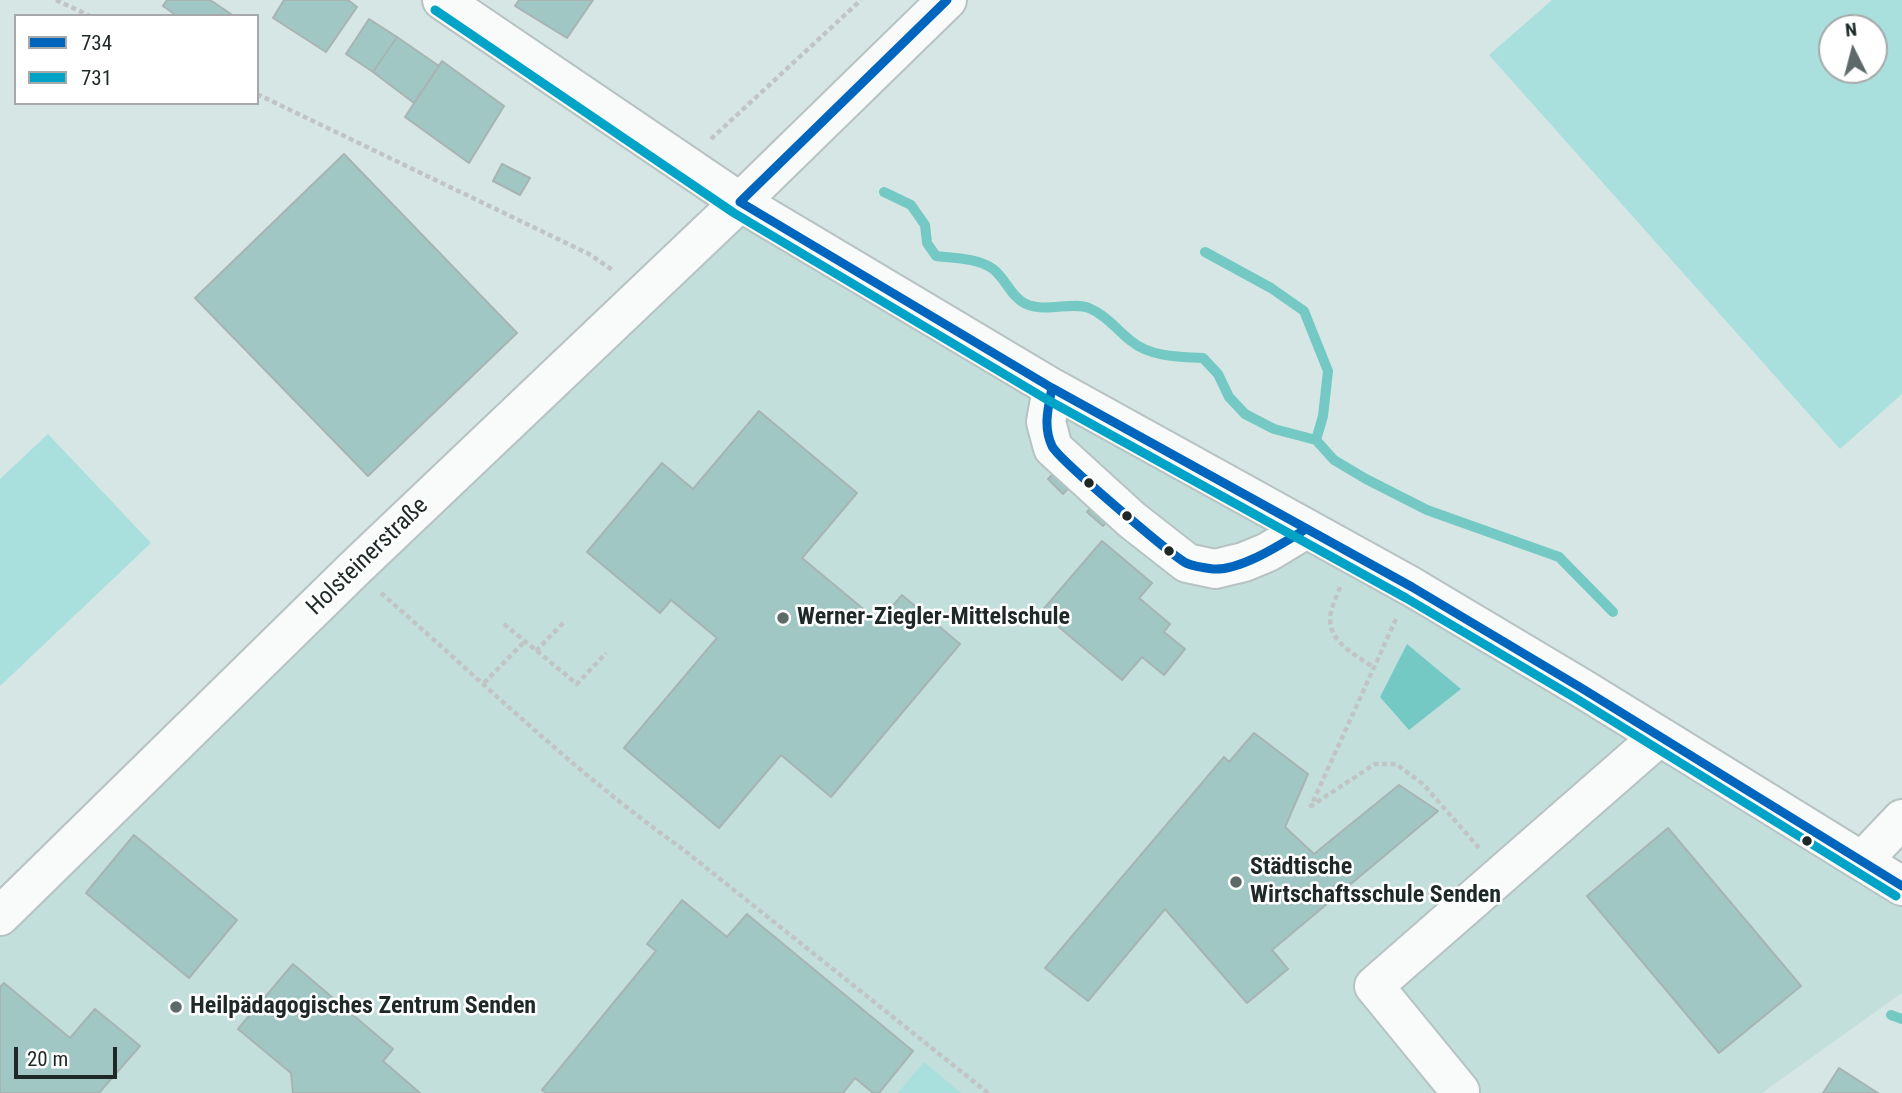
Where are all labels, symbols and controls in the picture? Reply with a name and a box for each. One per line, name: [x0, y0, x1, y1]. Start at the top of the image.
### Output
legend: [14, 14, 259, 105]
north arrow: [1818, 14, 1888, 84]
text: N: [1844, 18, 1858, 42]
text: 734: [81, 31, 112, 55]
text: 731: [81, 66, 112, 90]
unlabelled marker: [1082, 476, 1096, 490]
street label: Holsteinerstraße: [301, 492, 435, 622]
unlabelled marker: [1120, 509, 1134, 523]
unlabelled marker: [1162, 544, 1176, 558]
place label: Werner-Ziegler-Mittelschule: [797, 604, 1070, 632]
marker: Werner-Ziegler-Mittelschule: [775, 610, 791, 626]
unlabelled marker: [1800, 834, 1814, 848]
place label: Städtische Wirtschaftsschule Senden: [1250, 854, 1501, 910]
marker: Städtische Wirtschaftsschule Senden: [1228, 874, 1244, 890]
place label: Heilpädagogisches Zentrum Senden: [190, 993, 536, 1021]
marker: Heilpädagogisches Zentrum Senden: [168, 999, 184, 1015]
scale bar: [18, 1034, 121, 1078]
text: 20 m: [27, 1047, 68, 1071]

